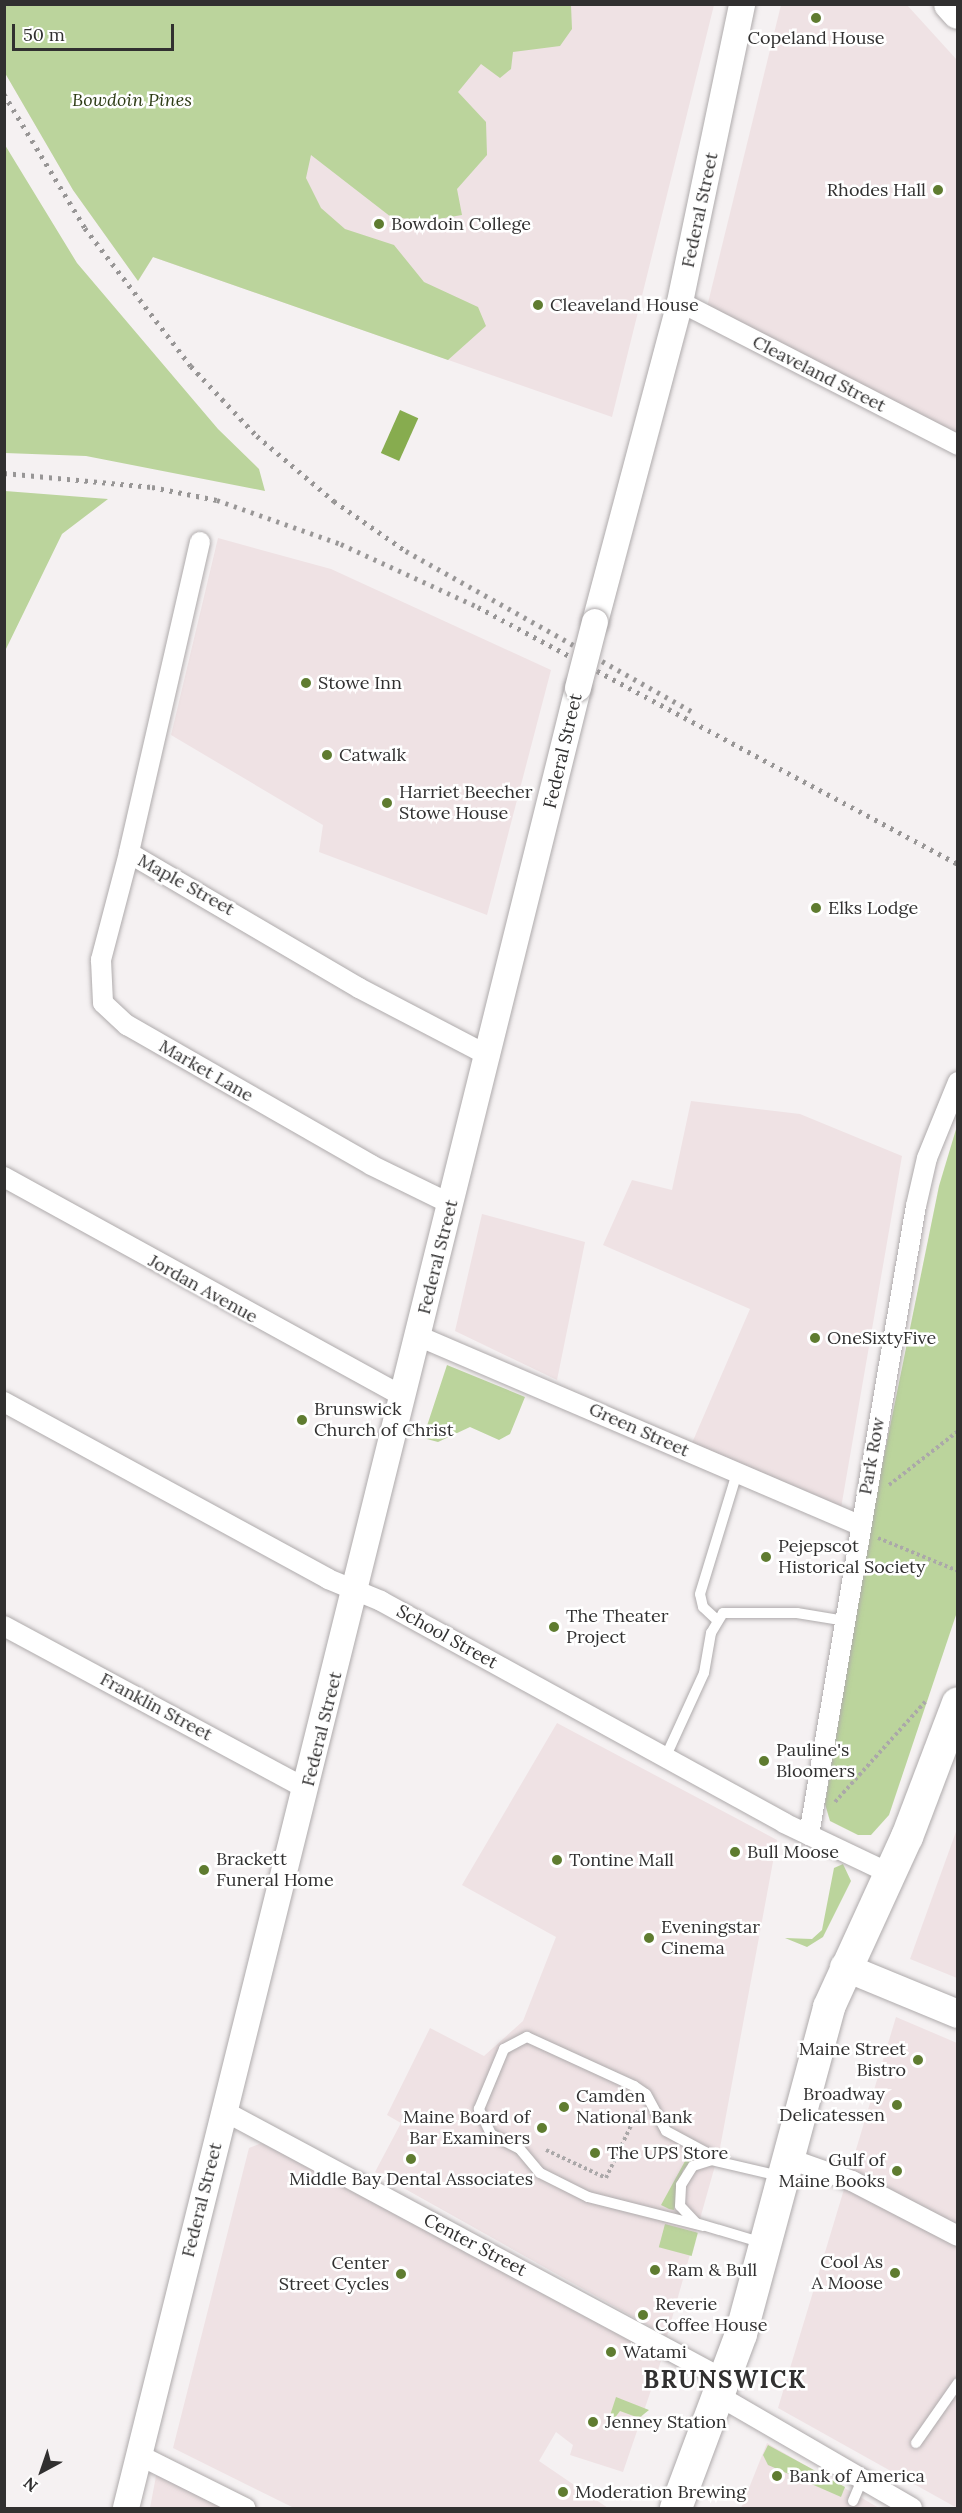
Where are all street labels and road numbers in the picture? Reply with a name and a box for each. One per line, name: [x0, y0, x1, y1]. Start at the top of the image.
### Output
street label: Federal Street: [677, 150, 723, 270]
street label: Cleaveland Street: [749, 331, 889, 417]
street label: Federal Street: [539, 691, 587, 811]
street label: Maple Street: [134, 850, 238, 920]
street label: Market Lane: [155, 1035, 257, 1107]
street label: Federal Street: [413, 1197, 463, 1317]
street label: Jordan Avenue: [145, 1250, 261, 1328]
street label: Green Street: [586, 1398, 692, 1462]
street label: Park Row: [855, 1416, 889, 1496]
street label: School Street: [393, 1600, 501, 1674]
street label: Franklin Street: [96, 1668, 216, 1746]
street label: Federal Street: [297, 1669, 347, 1789]
street label: Federal Street: [177, 2140, 227, 2260]
street label: Center Street: [420, 2209, 530, 2281]

